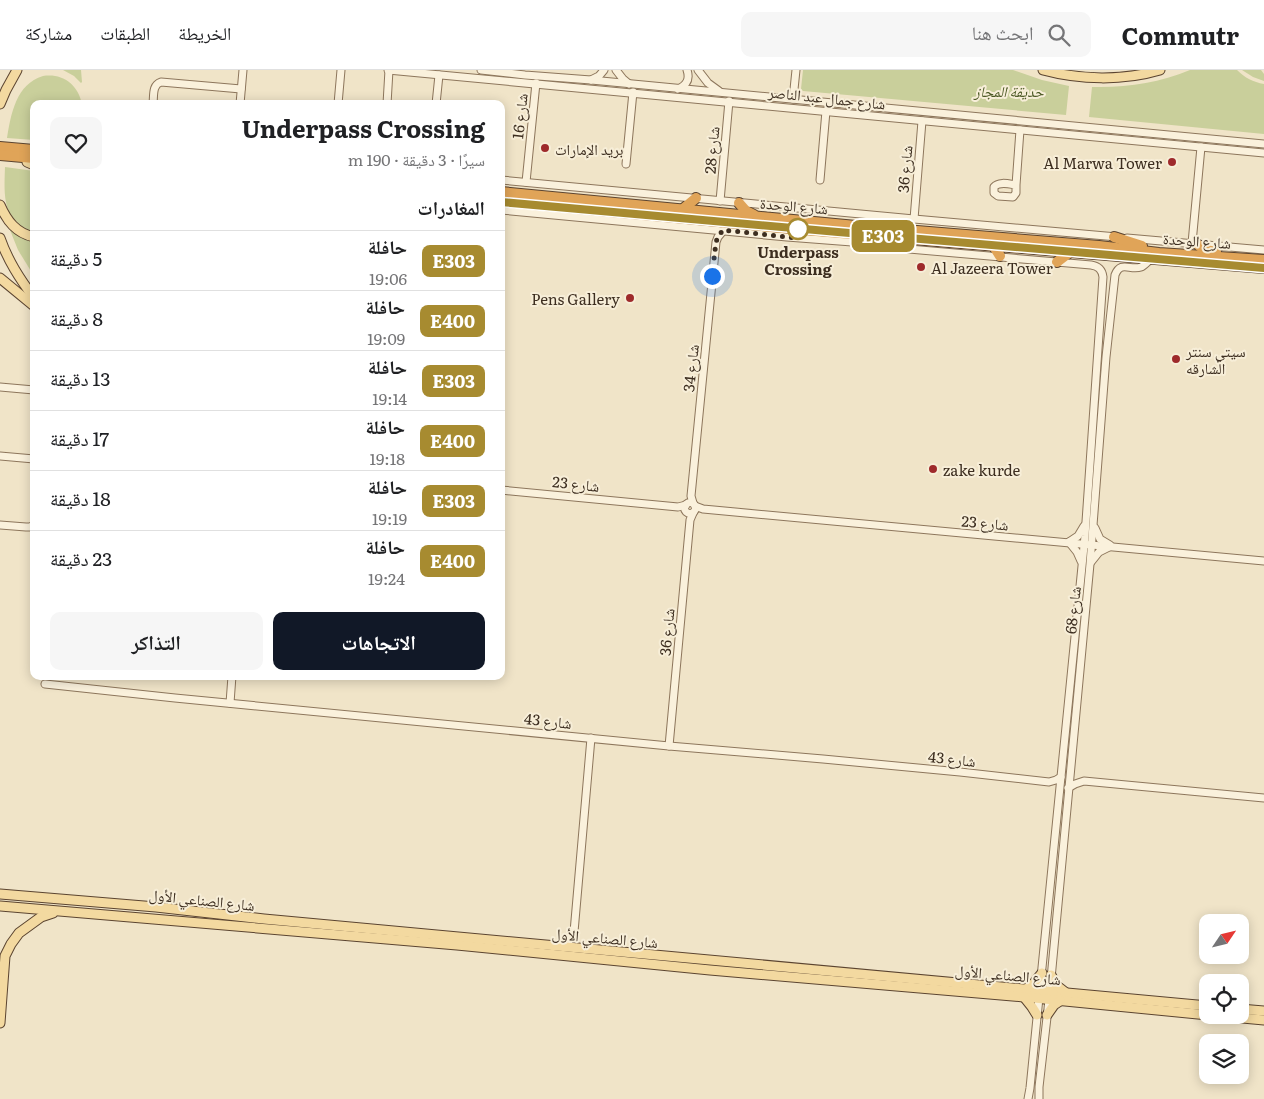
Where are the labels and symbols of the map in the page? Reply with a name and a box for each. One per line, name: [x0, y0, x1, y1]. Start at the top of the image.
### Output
street label: شارع جمال عبد الناصر: [766, 79, 887, 115]
park label: حديقة المجاز: [973, 79, 1044, 102]
street label: شارع 16: [505, 92, 533, 140]
street label: شارع 28: [697, 125, 725, 175]
place label: بريد الإمارات: [555, 137, 623, 160]
marker: بريد الإمارات: [539, 142, 551, 154]
street label: شارع 36: [890, 144, 918, 194]
place label: Al Marwa Tower: [1043, 151, 1162, 174]
marker: Al Marwa Tower: [1166, 156, 1178, 168]
street label: شارع الوحدة: [759, 191, 829, 219]
marker: Underpass Crossing: [787, 218, 809, 240]
line badge: E303: [848, 220, 918, 252]
street label: شارع الوحدة: [1162, 226, 1232, 254]
place label: Underpass Crossing: [757, 240, 839, 280]
place label: Al Jazeera Tower: [931, 256, 1053, 279]
marker: Al Jazeera Tower: [915, 261, 927, 273]
your location: [700, 264, 725, 289]
place label: Pens Gallery: [531, 287, 620, 310]
marker: Pens Gallery: [624, 292, 636, 304]
place label: سيتي سنتر الشارقه: [1185, 339, 1246, 379]
street label: شارع 34: [676, 343, 704, 393]
marker: سيتي سنتر الشارقه: [1170, 353, 1182, 365]
place label: zake kurde: [943, 458, 1021, 481]
marker: zake kurde: [927, 463, 939, 475]
street label: شارع 23: [551, 469, 601, 497]
street label: شارع 23: [960, 508, 1010, 536]
street label: شارع 68: [1058, 585, 1086, 635]
street label: شارع 36: [652, 607, 680, 657]
street label: شارع 43: [523, 706, 573, 734]
street label: شارع 43: [927, 744, 977, 772]
street label: شارع الصناعي الأول: [148, 882, 256, 918]
north arrow: [1199, 914, 1249, 964]
street label: شارع الصناعي الأول: [551, 921, 659, 955]
street label: شارع الصناعي الأول: [954, 958, 1062, 992]

